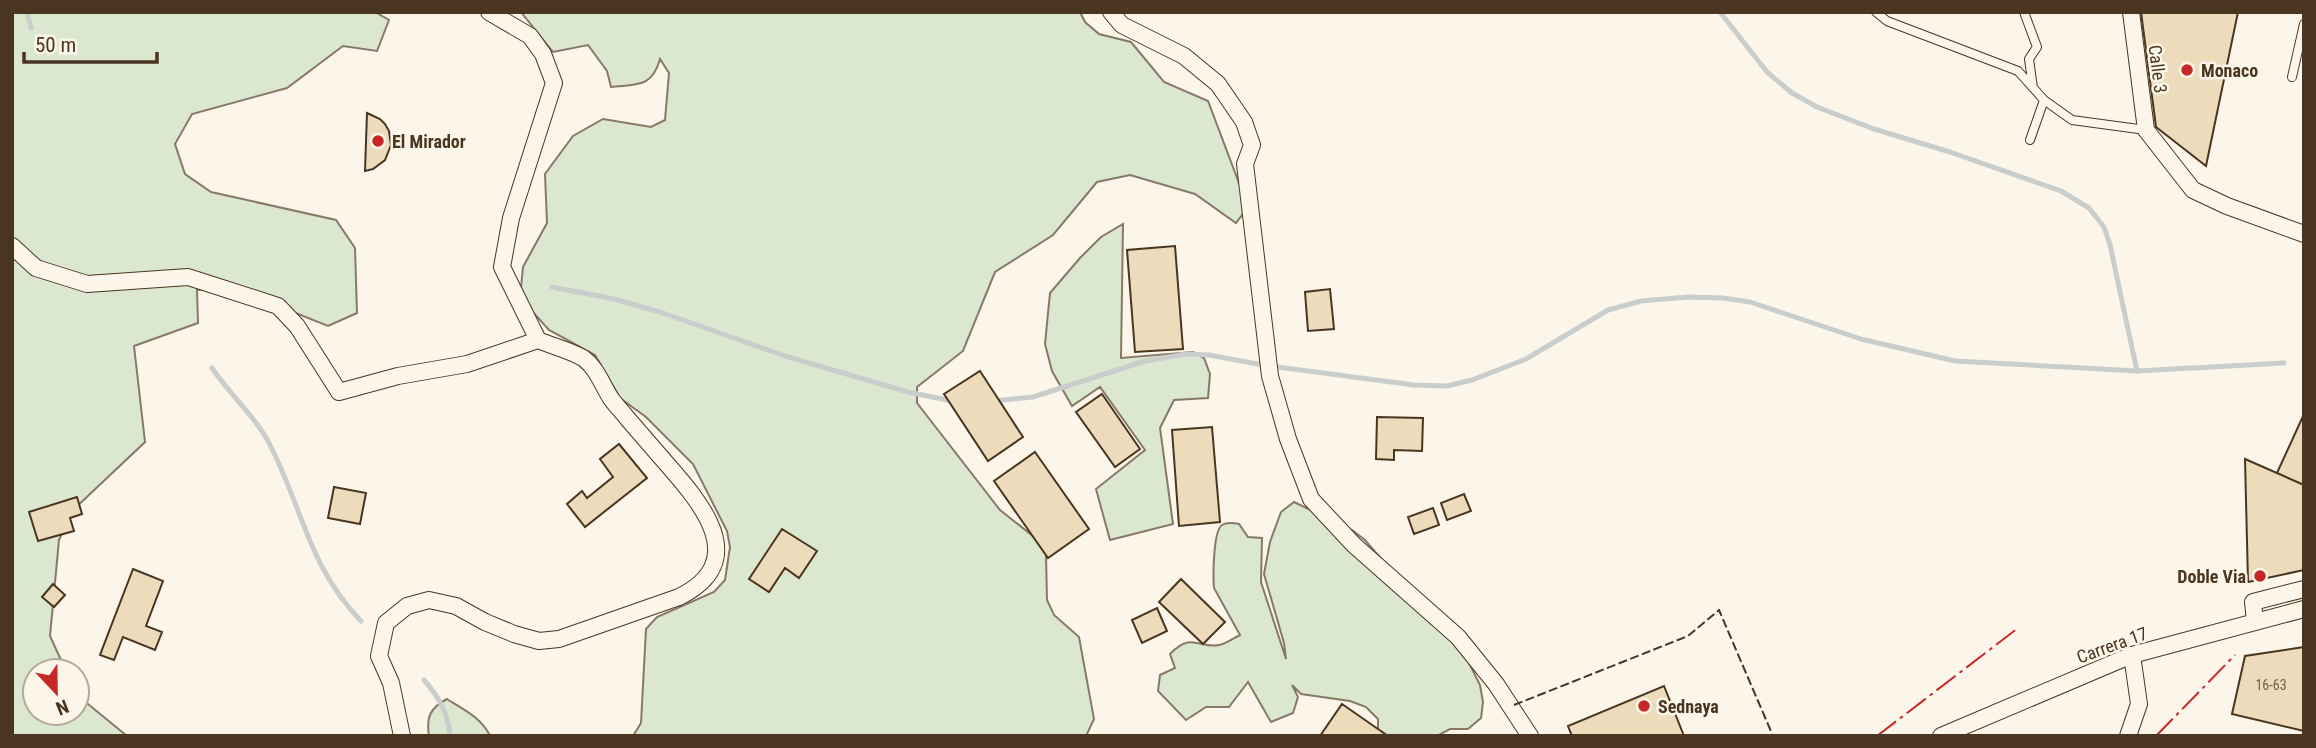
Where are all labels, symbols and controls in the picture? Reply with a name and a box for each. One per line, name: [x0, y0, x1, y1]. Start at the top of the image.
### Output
scale bar: [24, 21, 158, 65]
text: 50 m: [35, 33, 76, 57]
street label: Calle 3: [2145, 44, 2171, 94]
place label: Monaco: [2201, 60, 2258, 81]
marker: Monaco: [2179, 62, 2195, 78]
place label: El Mirador: [392, 131, 466, 152]
marker: El Mirador: [370, 133, 386, 149]
place label: Doble Via: [2177, 566, 2246, 587]
marker: Doble Via: [2252, 568, 2268, 584]
street label: Carrera 17: [2074, 622, 2150, 667]
north arrow: [21, 657, 91, 727]
house number: 16-63: [2255, 677, 2287, 693]
text: N: [52, 694, 72, 720]
place label: Sednaya: [1658, 696, 1719, 717]
marker: Sednaya: [1636, 698, 1652, 714]

